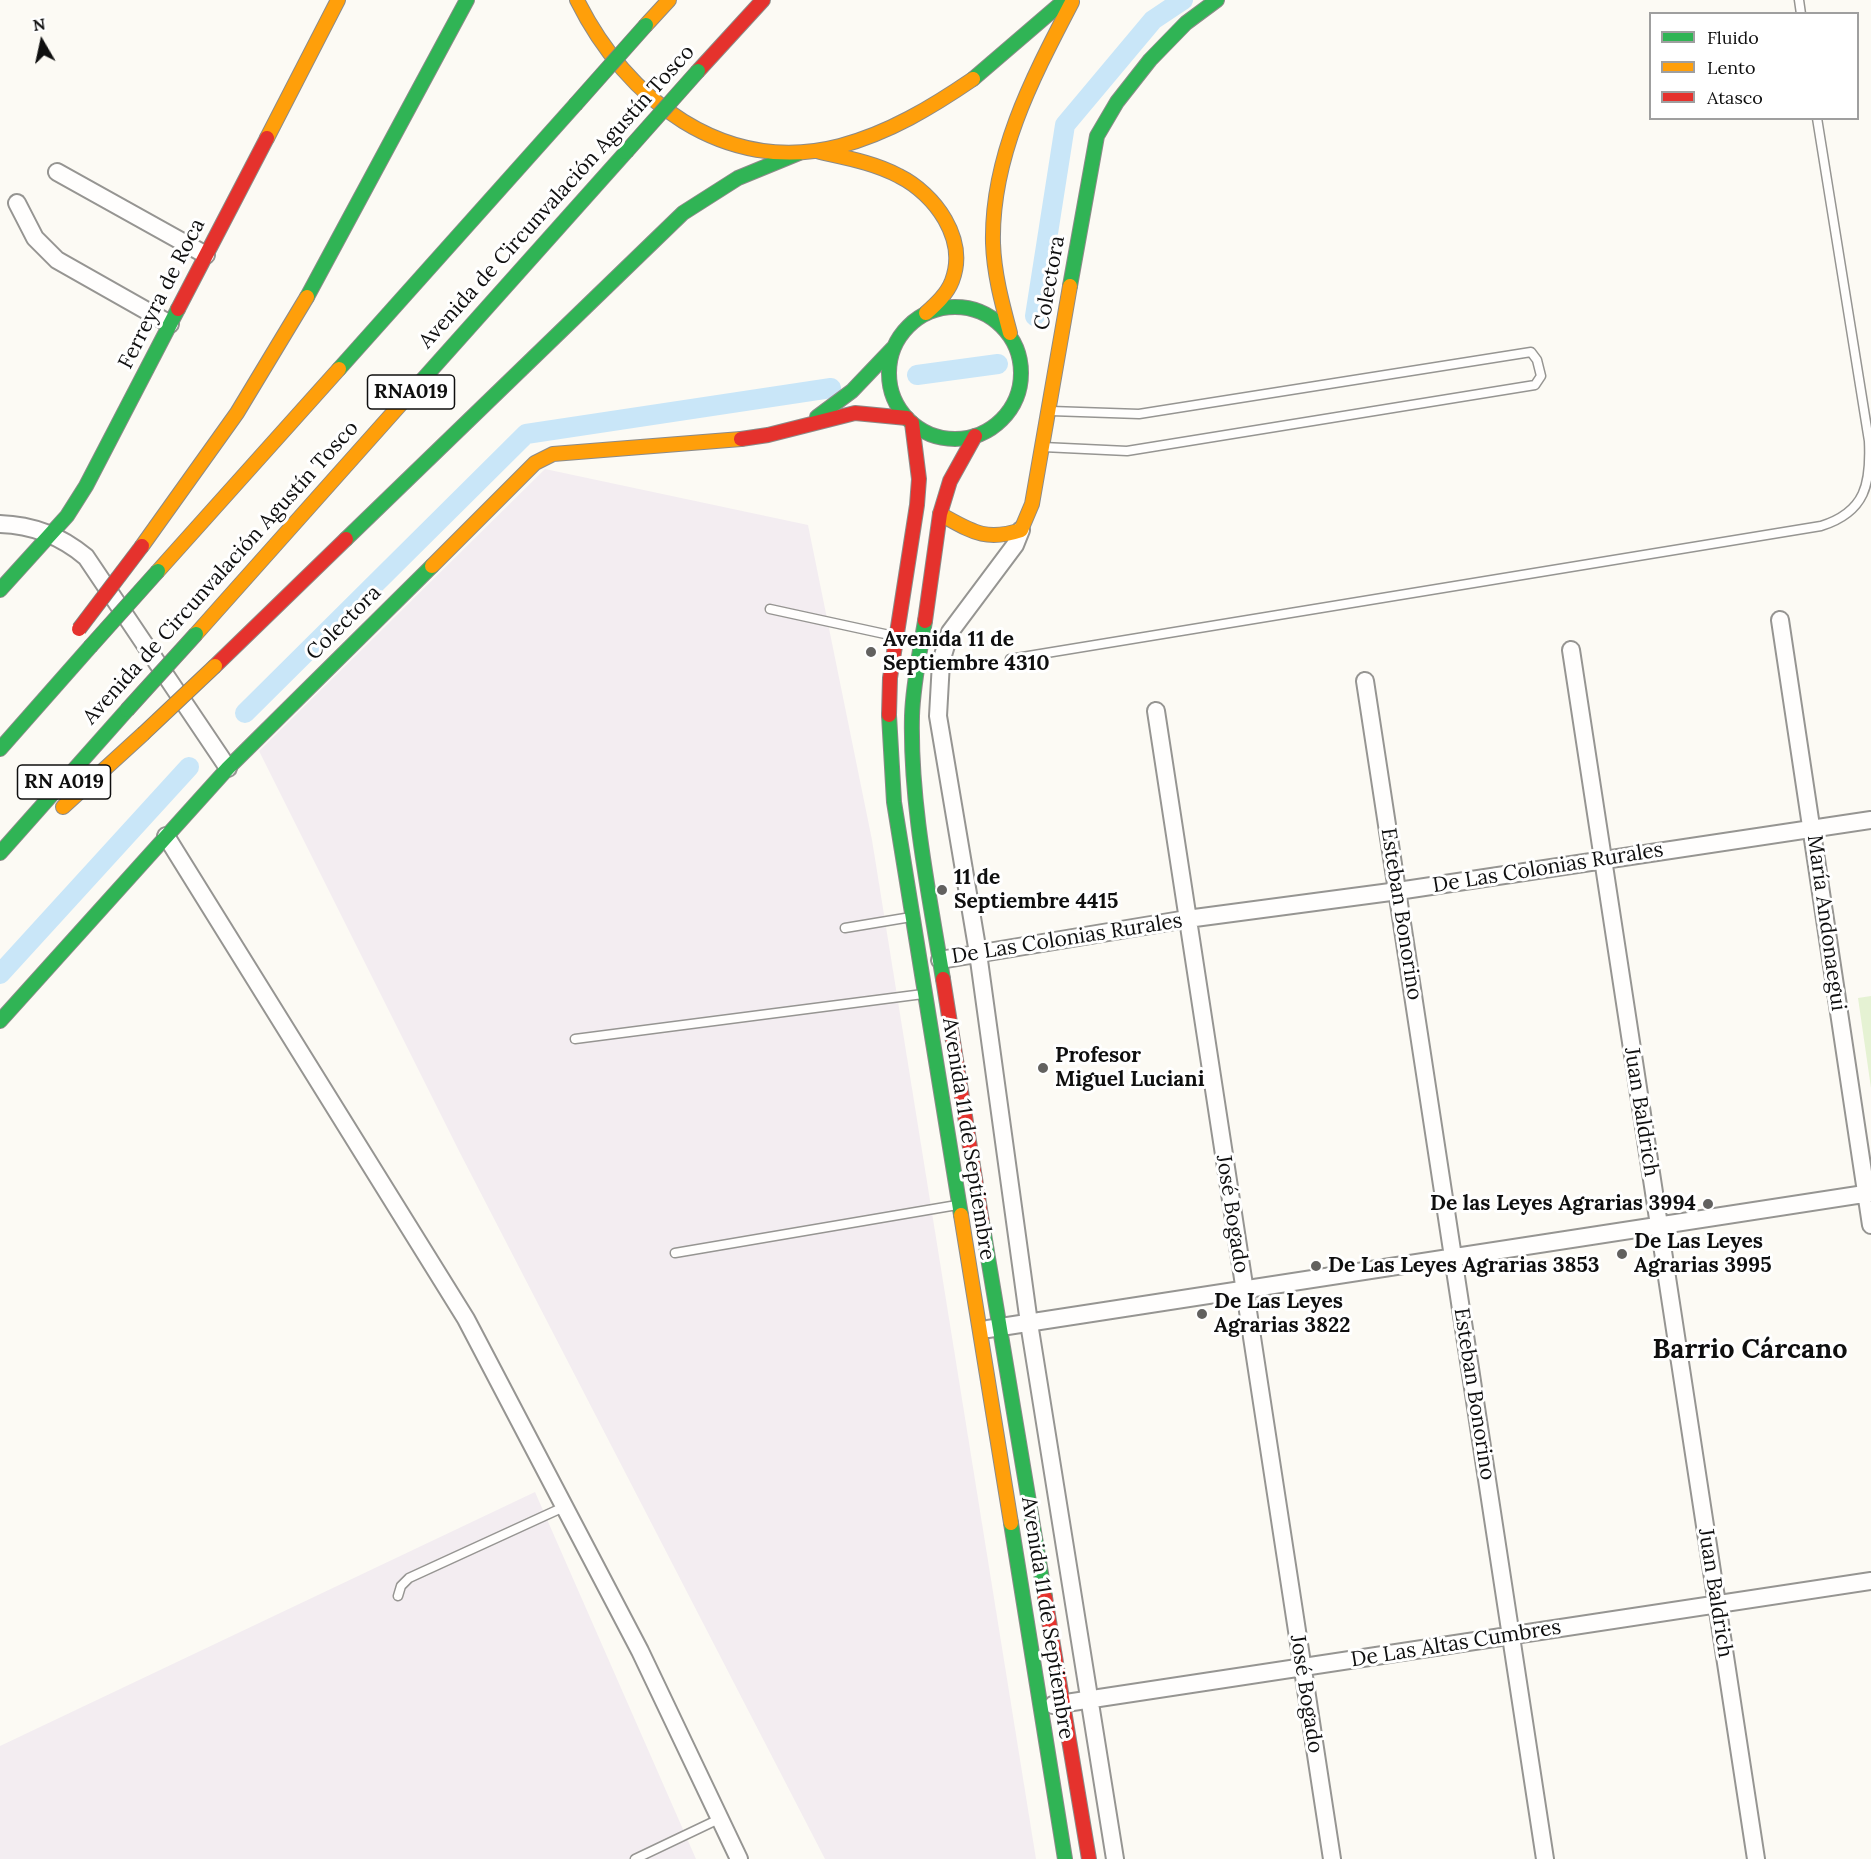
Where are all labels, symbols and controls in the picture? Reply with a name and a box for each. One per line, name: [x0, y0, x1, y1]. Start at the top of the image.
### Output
north arrow: [12, 12, 72, 72]
legend: [1649, 12, 1859, 120]
text: N: [32, 13, 47, 35]
text: Fluido: [1707, 26, 1759, 49]
street label: Avenida de Circunvalación Agustín Tosco: [414, 40, 700, 354]
text: Lento: [1707, 56, 1755, 79]
text: Atasco: [1707, 86, 1763, 109]
street label: Ferreyra de Roca: [113, 215, 211, 373]
street label: Colectora: [1029, 234, 1071, 332]
road number: RNA019: [368, 375, 454, 409]
street label: Avenida de Circunvalación Agustín Tosco: [78, 416, 364, 730]
street label: Colectora: [301, 580, 387, 666]
place label: Avenida 11 de Septiembre 4310: [883, 627, 1050, 677]
marker: Avenida 11 de Septiembre 4310: [864, 645, 878, 659]
road number: RN A019: [17, 765, 110, 799]
street label: Esteban Bonorino: [1375, 826, 1427, 1002]
street label: María Andonaegui: [1801, 833, 1851, 1013]
street label: De Las Colonias Rurales: [1431, 837, 1665, 899]
place label: 11 de Septiembre 4415: [954, 865, 1118, 915]
marker: 11 de Septiembre 4415: [935, 883, 949, 897]
street label: De Las Colonias Rurales: [950, 908, 1184, 970]
street label: Avenida 11 de Septiembre: [936, 1016, 1000, 1262]
place label: Profesor Miguel Luciani: [1055, 1043, 1205, 1093]
street label: Juan Baldrich: [1618, 1046, 1664, 1178]
marker: Profesor Miguel Luciani: [1036, 1061, 1050, 1075]
street label: José Bogado: [1210, 1153, 1254, 1275]
place label: De las Leyes Agrarias 3994: [1430, 1191, 1696, 1217]
marker: De las Leyes Agrarias 3994: [1701, 1197, 1715, 1211]
place label: De Las Leyes Agrarias 3995: [1634, 1229, 1772, 1279]
marker: De Las Leyes Agrarias 3995: [1615, 1247, 1629, 1261]
place label: De Las Leyes Agrarias 3853: [1328, 1253, 1600, 1279]
marker: De Las Leyes Agrarias 3853: [1309, 1259, 1323, 1273]
place label: De Las Leyes Agrarias 3822: [1214, 1289, 1350, 1339]
street label: Esteban Bonorino: [1448, 1306, 1500, 1482]
marker: De Las Leyes Agrarias 3822: [1195, 1307, 1209, 1321]
district label: Barrio Cárcano: [1652, 1334, 1848, 1366]
street label: Avenida 11 de Septiembre: [1015, 1495, 1079, 1741]
street label: Juan Baldrich: [1692, 1527, 1738, 1659]
street label: De Las Altas Cumbres: [1349, 1615, 1563, 1673]
street label: José Bogado: [1284, 1633, 1328, 1755]

